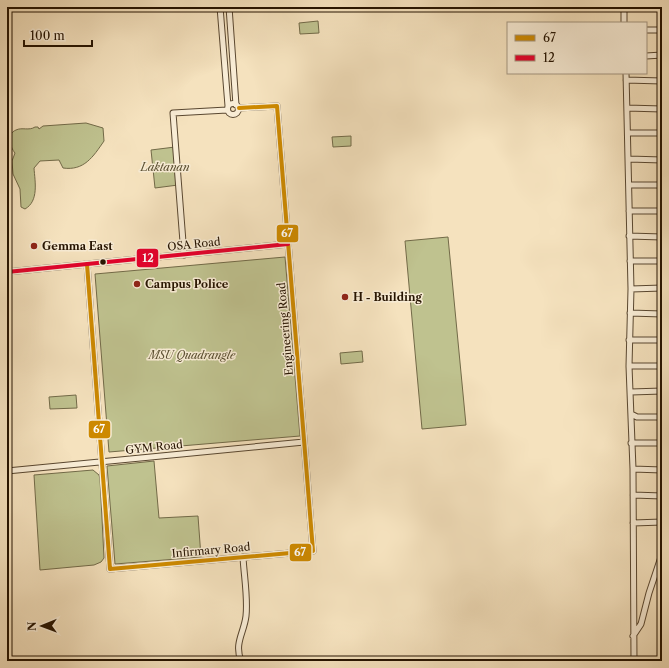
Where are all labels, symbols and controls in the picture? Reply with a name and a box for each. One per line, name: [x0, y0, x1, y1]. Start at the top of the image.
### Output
scale bar: [24, 22, 92, 48]
legend: [507, 22, 647, 74]
text: 100 m: [30, 28, 65, 43]
text: 67: [543, 30, 556, 45]
text: 12: [543, 50, 555, 65]
park label: Laktanan: [139, 160, 190, 174]
line badge: 67: [276, 224, 299, 243]
text: 67: [281, 226, 293, 240]
street label: OSA Road: [167, 234, 222, 254]
place label: Gemma East: [42, 239, 113, 253]
marker: Gemma East: [29, 241, 39, 251]
line badge: 12: [136, 248, 159, 268]
text: 12: [142, 251, 154, 265]
unlabelled marker: [98, 257, 108, 267]
place label: Campus Police: [145, 277, 229, 291]
marker: Campus Police: [132, 279, 142, 289]
street label: Engineering Road: [274, 281, 296, 376]
place label: H - Building: [353, 290, 422, 304]
marker: H - Building: [340, 292, 350, 302]
park label: MSU Quadrangle: [147, 348, 236, 362]
line badge: 67: [88, 420, 111, 439]
text: 67: [93, 422, 105, 436]
street label: GYM Road: [125, 437, 184, 457]
street label: Infirmary Road: [171, 540, 251, 560]
line badge: 67: [289, 543, 312, 562]
text: 67: [294, 545, 306, 559]
north arrow: [22, 606, 62, 646]
text: N: [25, 621, 39, 631]

